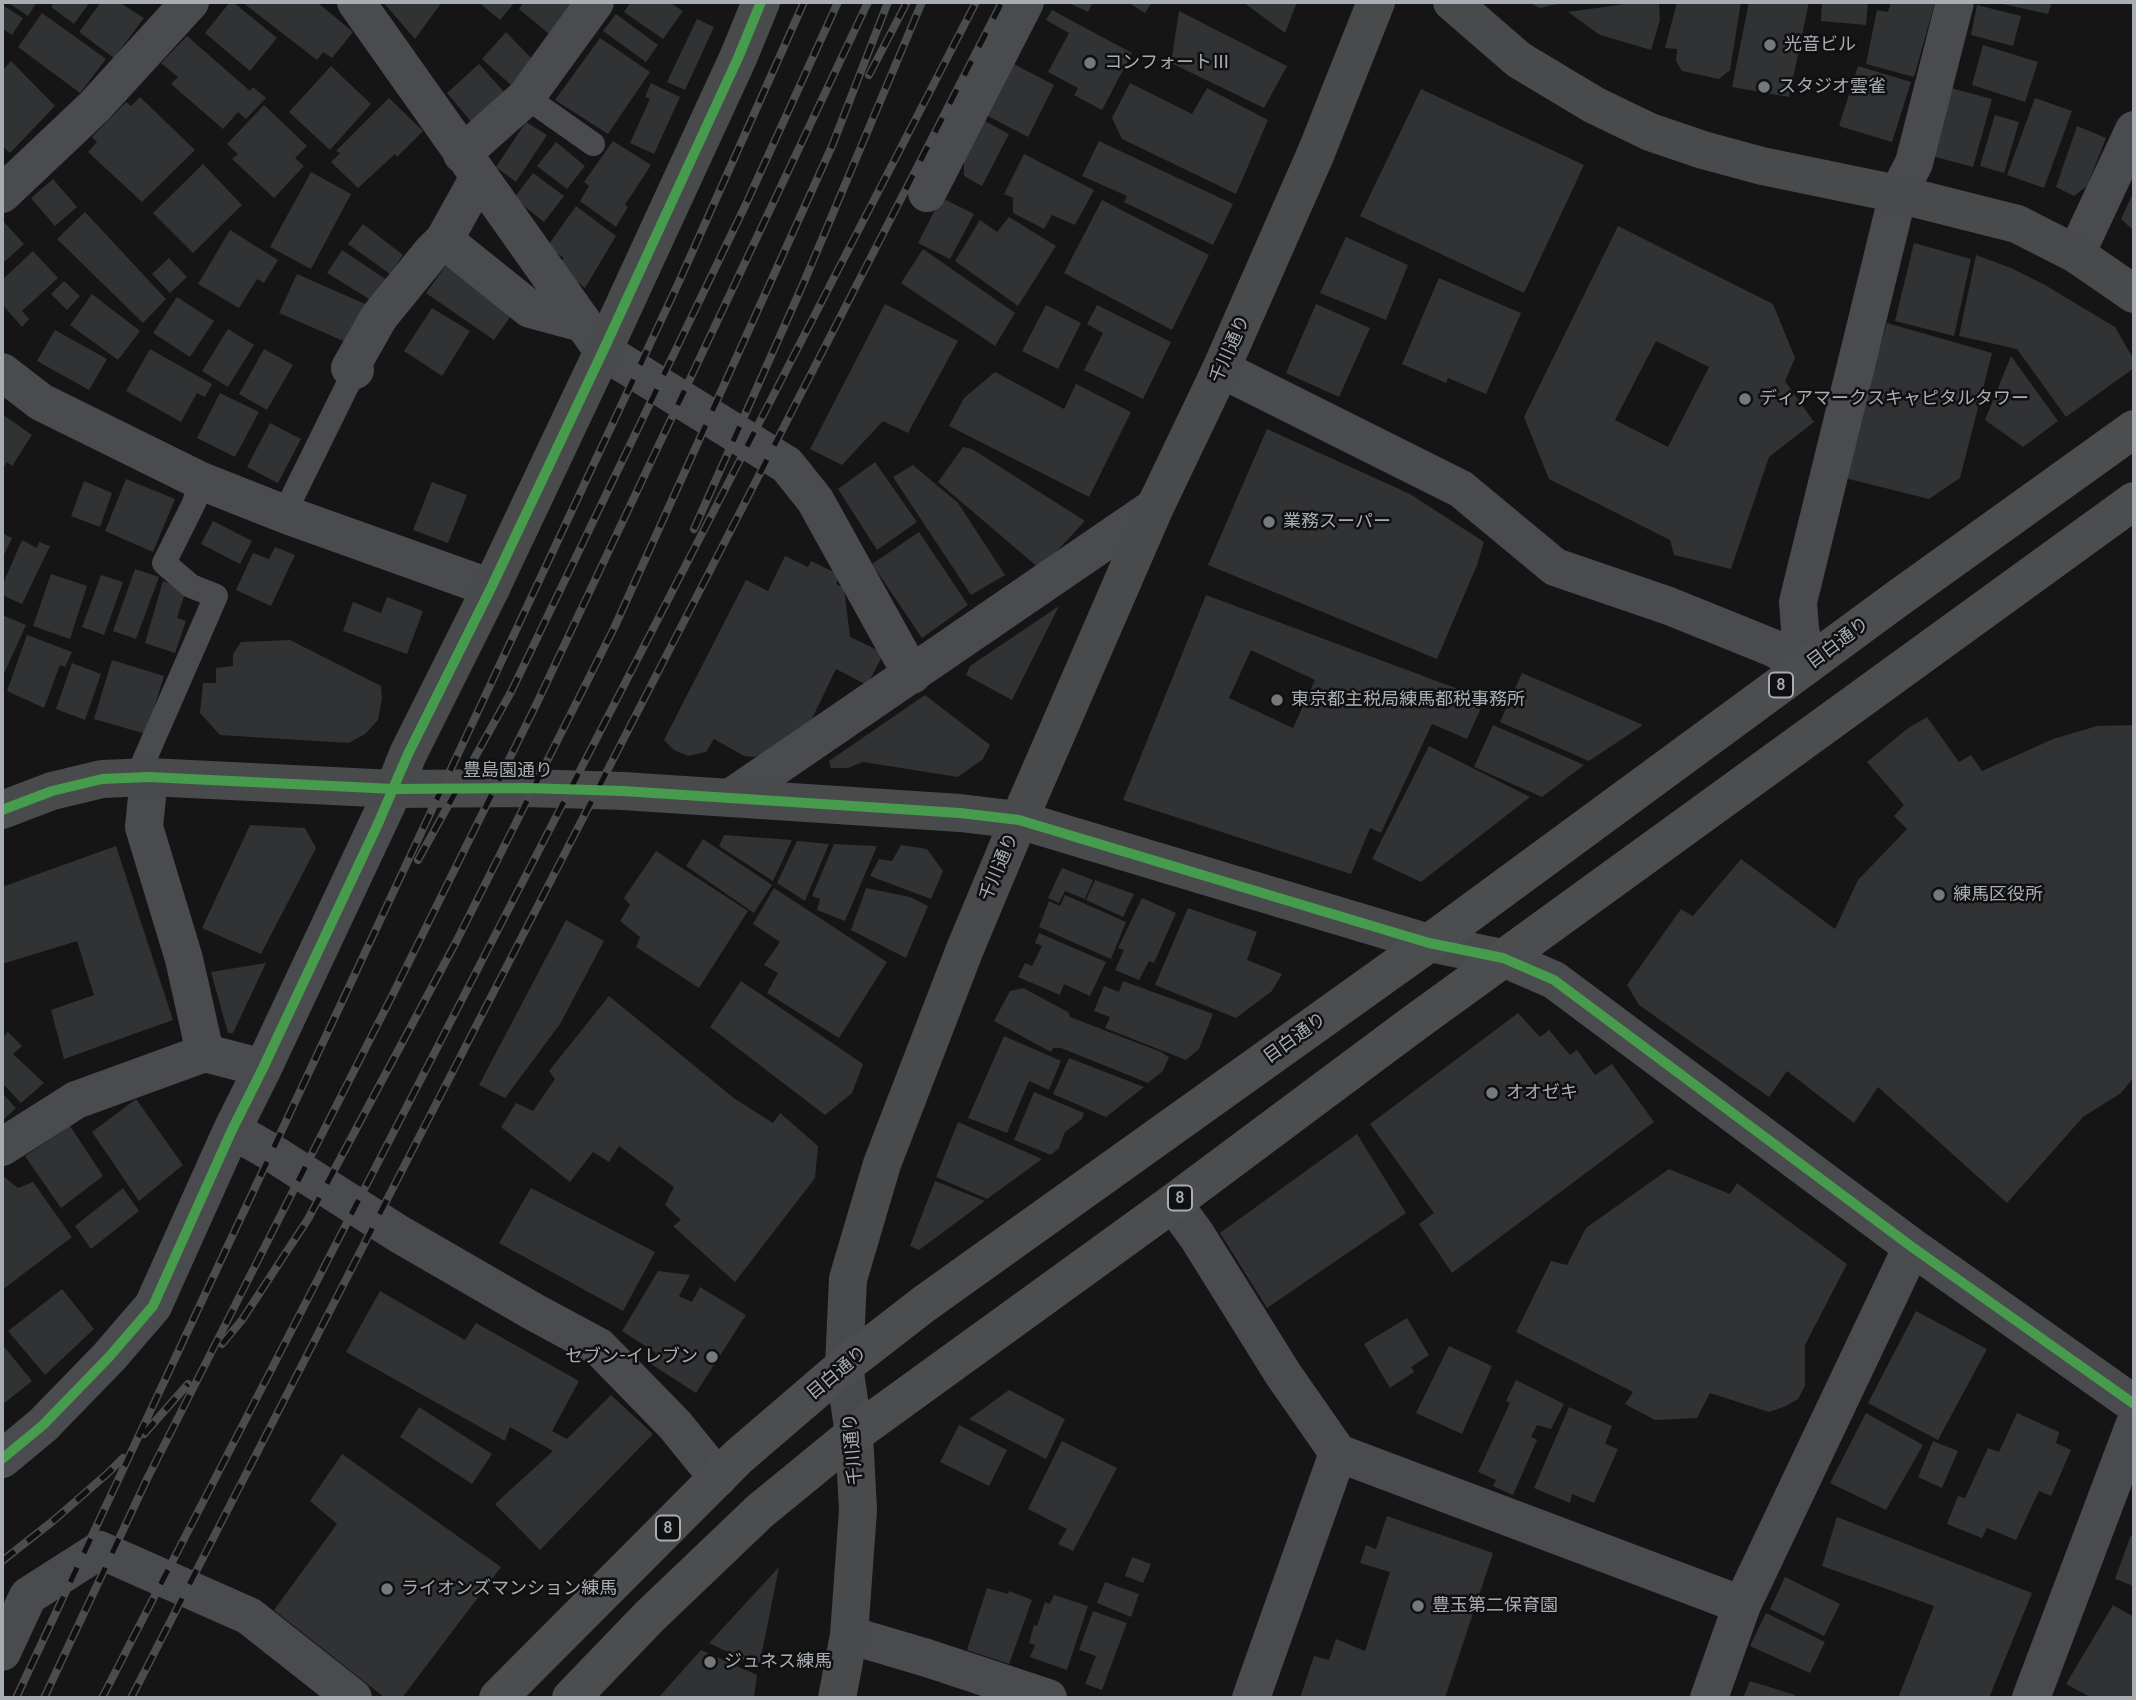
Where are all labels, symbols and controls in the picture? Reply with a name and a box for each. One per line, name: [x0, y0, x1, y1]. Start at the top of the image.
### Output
place label: 光音ビル: [1784, 34, 1856, 56]
marker: 光音ビル: [1762, 37, 1778, 53]
place label: コンフォートⅢ: [1104, 52, 1230, 74]
marker: コンフォートⅢ: [1082, 55, 1098, 71]
place label: スタジオ雲雀: [1778, 76, 1886, 98]
marker: スタジオ雲雀: [1756, 79, 1772, 95]
street label: 千川通り: [1205, 312, 1255, 386]
place label: ディアマークスキャピタルタワー: [1759, 388, 2029, 410]
marker: ディアマークスキャピタルタワー: [1737, 391, 1753, 407]
place label: 業務スーパー: [1283, 511, 1391, 533]
marker: 業務スーパー: [1261, 514, 1277, 530]
street label: 目白通り: [1803, 613, 1873, 673]
road number: 8: [1769, 672, 1793, 698]
place label: 東京都主税局練馬都税事務所: [1291, 689, 1525, 711]
marker: 東京都主税局練馬都税事務所: [1269, 692, 1285, 708]
street label: 豊島園通り: [463, 760, 553, 782]
street label: 千川通り: [975, 830, 1023, 904]
place label: 練馬区役所: [1953, 884, 2043, 906]
marker: 練馬区役所: [1931, 887, 1947, 903]
street label: 目白通り: [1260, 1008, 1330, 1068]
place label: オオゼキ: [1506, 1082, 1578, 1104]
marker: オオゼキ: [1484, 1085, 1500, 1101]
road number: 8: [1168, 1186, 1192, 1210]
street label: 目白通り: [802, 1342, 872, 1404]
place label: セブン-イレブン: [565, 1346, 698, 1368]
marker: セブン-イレブン: [704, 1349, 720, 1365]
street label: 千川通り: [839, 1412, 867, 1486]
road number: 8: [656, 1516, 680, 1540]
place label: ライオンズマンション練馬: [401, 1578, 617, 1600]
marker: ライオンズマンション練馬: [379, 1581, 395, 1597]
place label: 豊玉第二保育園: [1432, 1595, 1558, 1617]
marker: 豊玉第二保育園: [1410, 1598, 1426, 1614]
place label: ジュネス練馬: [724, 1651, 832, 1673]
marker: ジュネス練馬: [702, 1654, 718, 1670]

